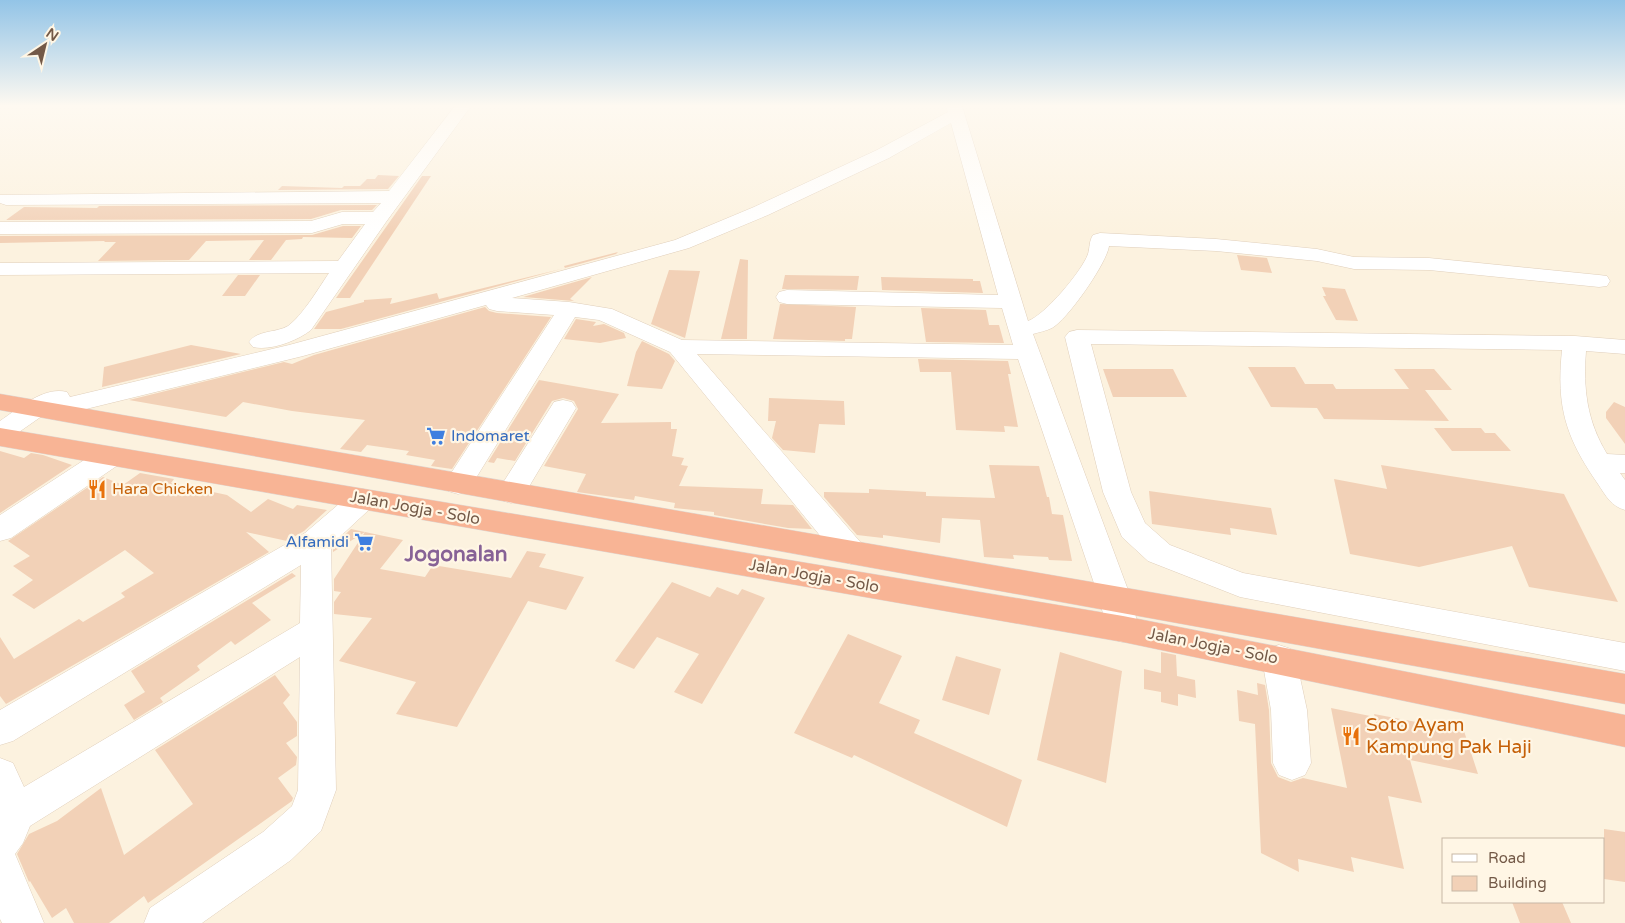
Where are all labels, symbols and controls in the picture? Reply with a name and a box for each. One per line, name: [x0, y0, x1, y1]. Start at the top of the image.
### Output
north arrow: [20, 20, 70, 70]
text: N: [43, 25, 62, 45]
supermarket icon: Indomaret: [425, 425, 447, 447]
place label: Indomaret: [451, 426, 530, 446]
restaurant icon: Hara Chicken: [86, 478, 108, 500]
place label: Hara Chicken: [112, 479, 213, 499]
street label: Jalan Jogja - Solo: [348, 487, 482, 529]
supermarket icon: Alfamidi: [353, 531, 375, 553]
place label: Alfamidi: [286, 532, 349, 552]
district label: Jogonalan: [404, 542, 507, 567]
street label: Jalan Jogja - Solo: [747, 555, 881, 597]
street label: Jalan Jogja - Solo: [1146, 624, 1280, 668]
place label: Soto Ayam Kampung Pak Haji: [1366, 714, 1532, 758]
restaurant icon: Soto Ayam Kampung Pak Haji: [1340, 725, 1362, 747]
legend: [1442, 838, 1605, 903]
text: Road: [1488, 849, 1526, 867]
text: Building: [1488, 874, 1547, 892]

